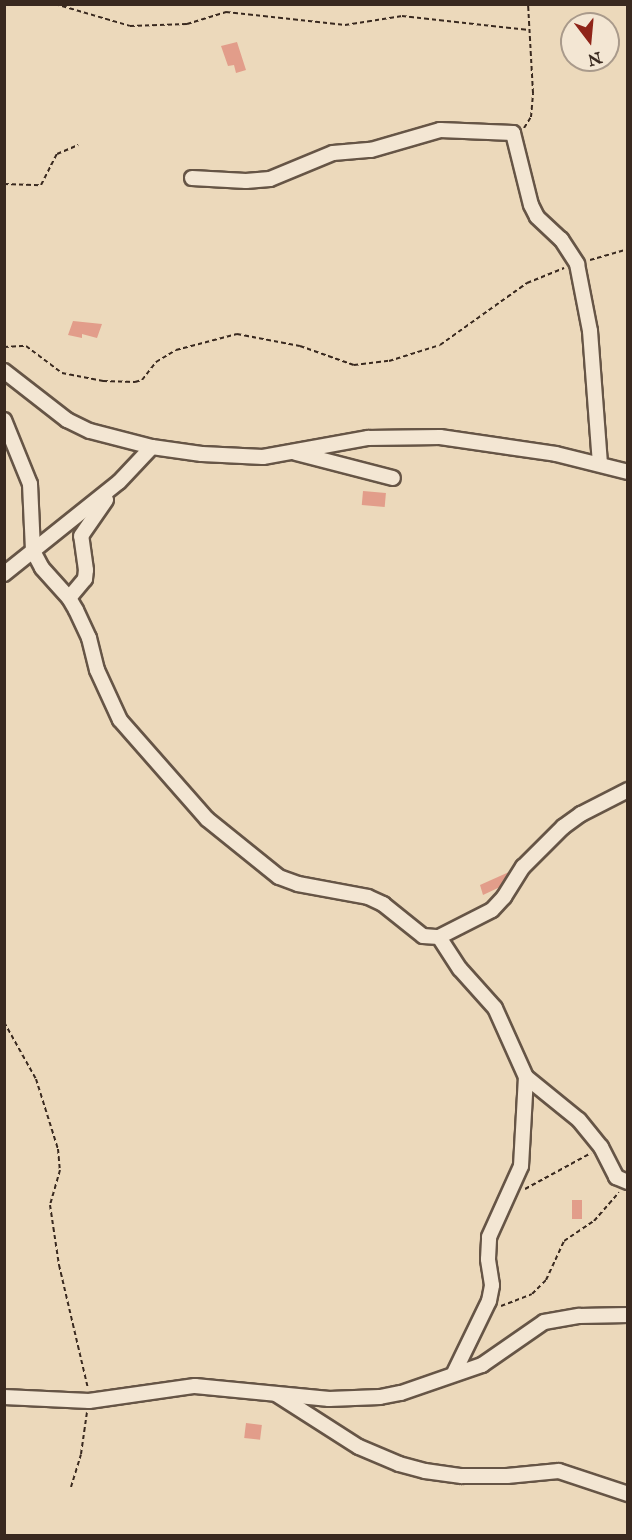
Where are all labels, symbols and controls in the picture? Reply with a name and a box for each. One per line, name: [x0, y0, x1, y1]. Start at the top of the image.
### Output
north arrow: [560, 12, 620, 72]
text: N: [585, 46, 604, 69]

